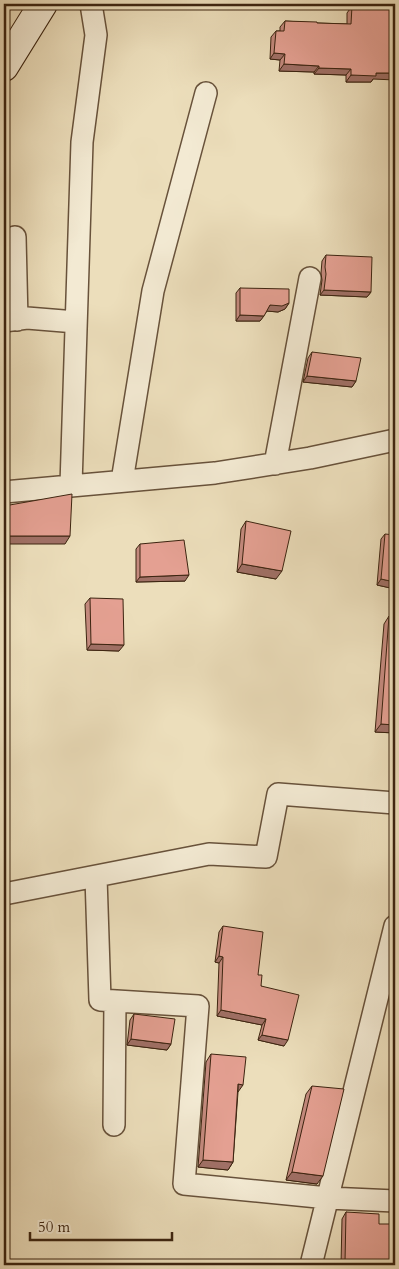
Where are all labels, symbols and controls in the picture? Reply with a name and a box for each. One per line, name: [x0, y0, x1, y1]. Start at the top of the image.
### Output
scale bar: [30, 1209, 172, 1241]
text: 50 m: [38, 1217, 70, 1237]

